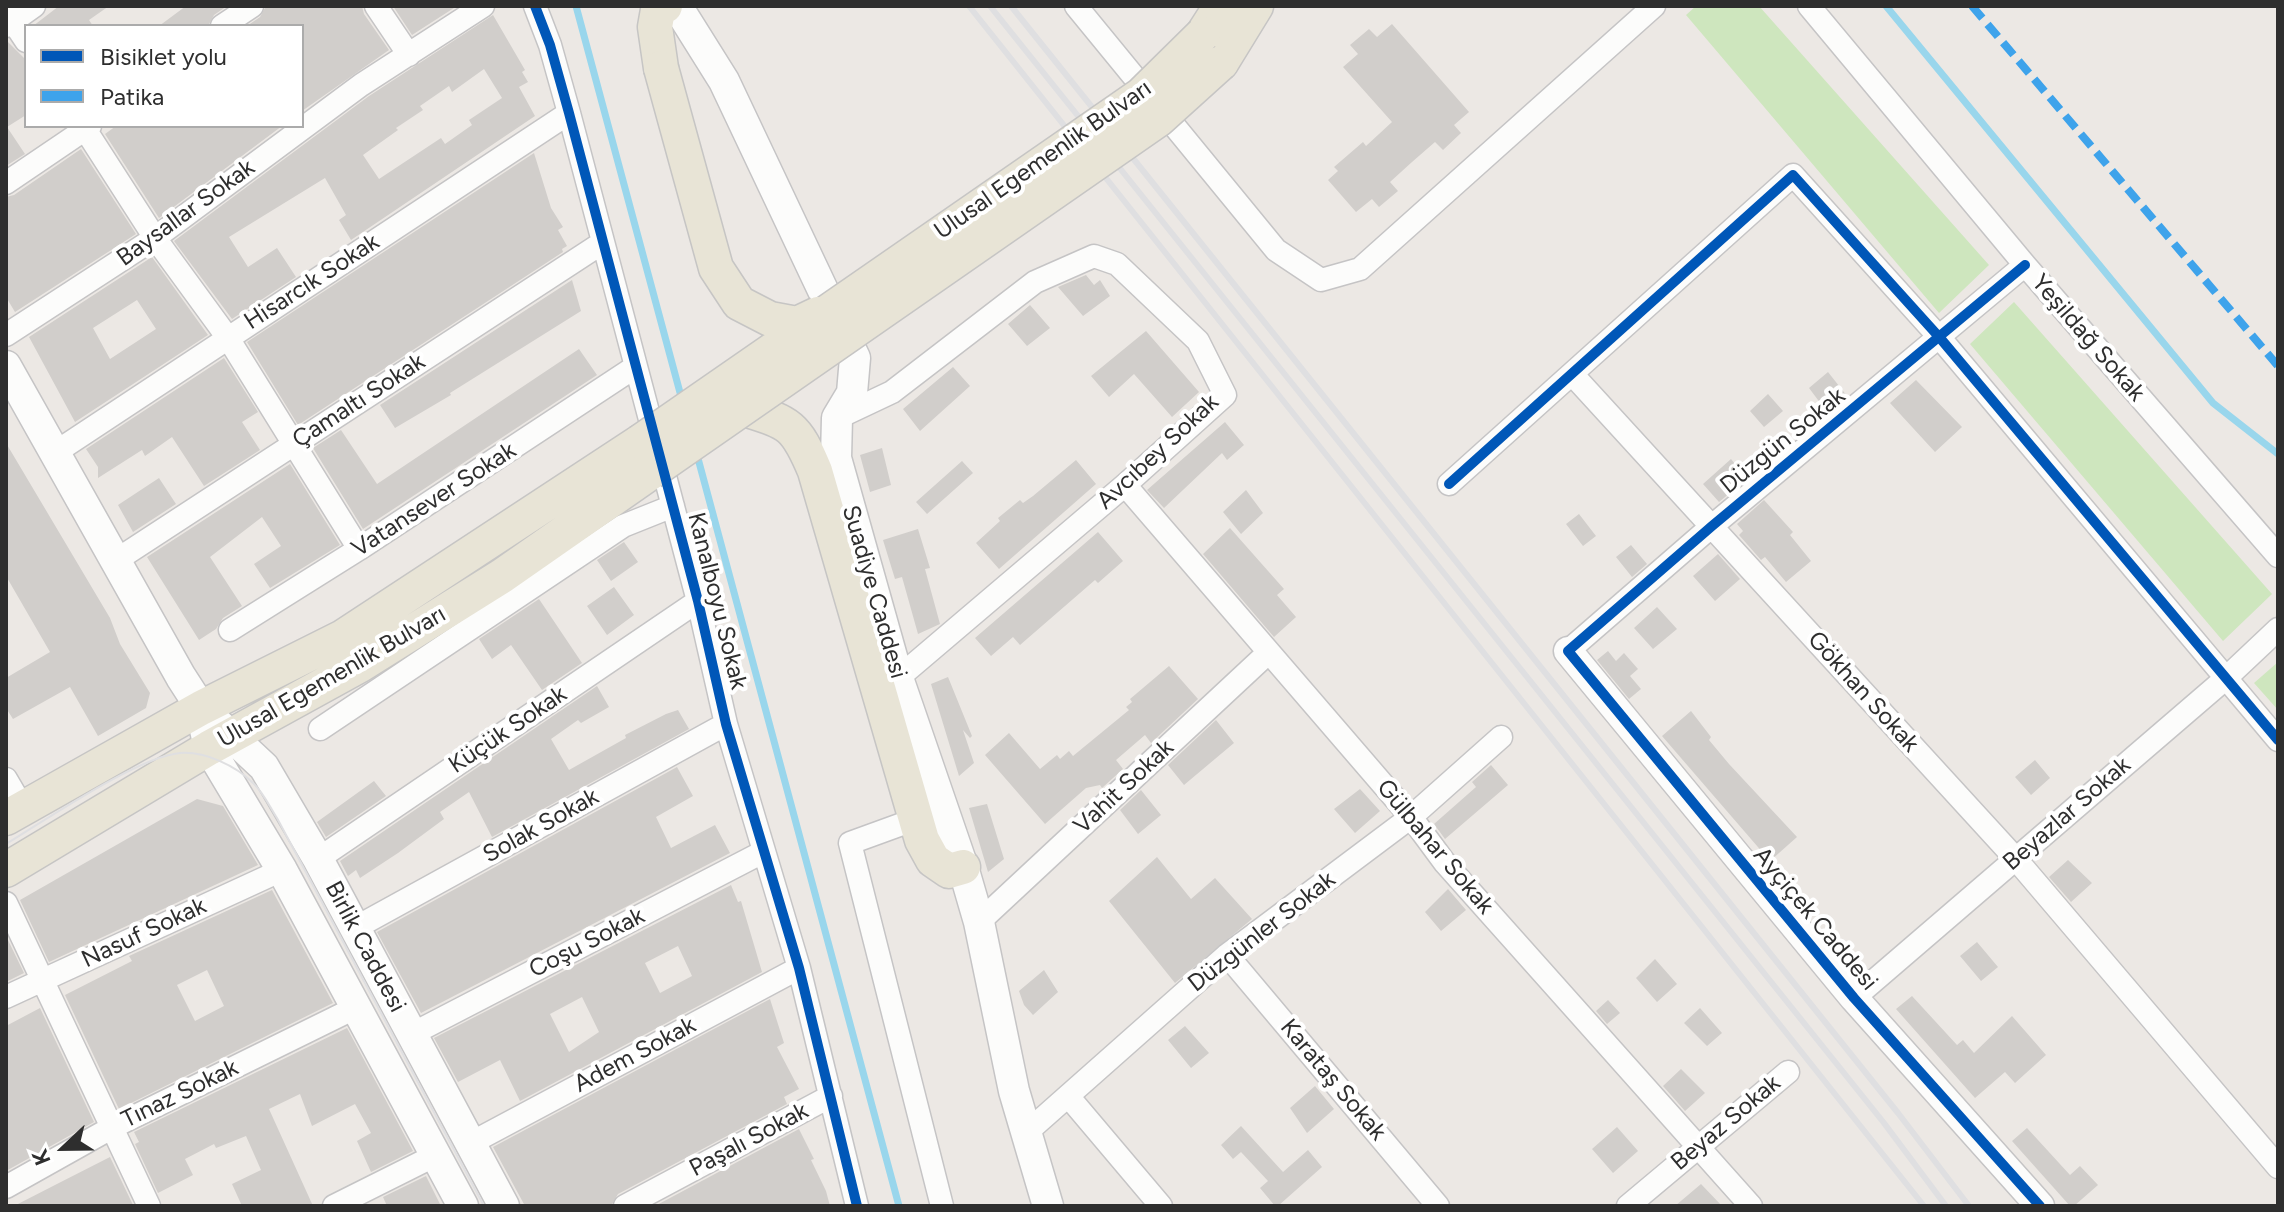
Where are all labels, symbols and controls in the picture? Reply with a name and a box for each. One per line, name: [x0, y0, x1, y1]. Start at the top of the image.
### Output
legend: [24, 24, 304, 128]
text: Bisiklet yolu: [100, 42, 227, 71]
street label: Ulusal Egemenlik Bulvarı: [929, 74, 1157, 246]
text: Patika: [100, 82, 164, 111]
street label: Baysallar Sokak: [111, 153, 261, 273]
street label: Hisarcık Sokak: [239, 228, 385, 336]
street label: Yeşildağ Sokak: [2025, 269, 2151, 407]
street label: Çamaltı Sokak: [287, 348, 431, 454]
street label: Düzgün Sokak: [1715, 382, 1851, 500]
street label: Avcıbey Sokak: [1091, 388, 1225, 516]
street label: Vatansever Sokak: [347, 436, 521, 564]
street label: Suadiye Caddesi: [836, 502, 912, 682]
street label: Kanalboyu Sokak: [681, 510, 753, 692]
street label: Ulusal Egemenlik Bulvarı: [213, 600, 451, 754]
street label: Gökhan Sokak: [1801, 626, 1925, 758]
street label: Küçük Sokak: [444, 680, 572, 780]
street label: Vahit Sokak: [1068, 734, 1180, 840]
street label: Beyazlar Sokak: [1997, 751, 2137, 877]
street label: Gülbahar Sokak: [1370, 774, 1500, 920]
street label: Solak Sokak: [478, 782, 604, 870]
street label: Ayçiçek Caddesi: [1747, 842, 1883, 996]
street label: Düzgünler Sokak: [1183, 866, 1341, 998]
street label: Birlik Caddesi: [318, 877, 412, 1017]
street label: Nasuf Sokak: [77, 892, 211, 974]
street label: Coşu Sokak: [524, 902, 650, 984]
street label: Adem Sokak: [569, 1011, 701, 1099]
street label: Karataş Sokak: [1274, 1014, 1392, 1146]
street label: Tınaz Sokak: [117, 1053, 243, 1135]
street label: Beyaz Sokak: [1666, 1069, 1786, 1177]
street label: Paşalı Sokak: [685, 1097, 813, 1183]
north arrow: [24, 1108, 104, 1188]
text: K: [26, 1145, 57, 1169]

